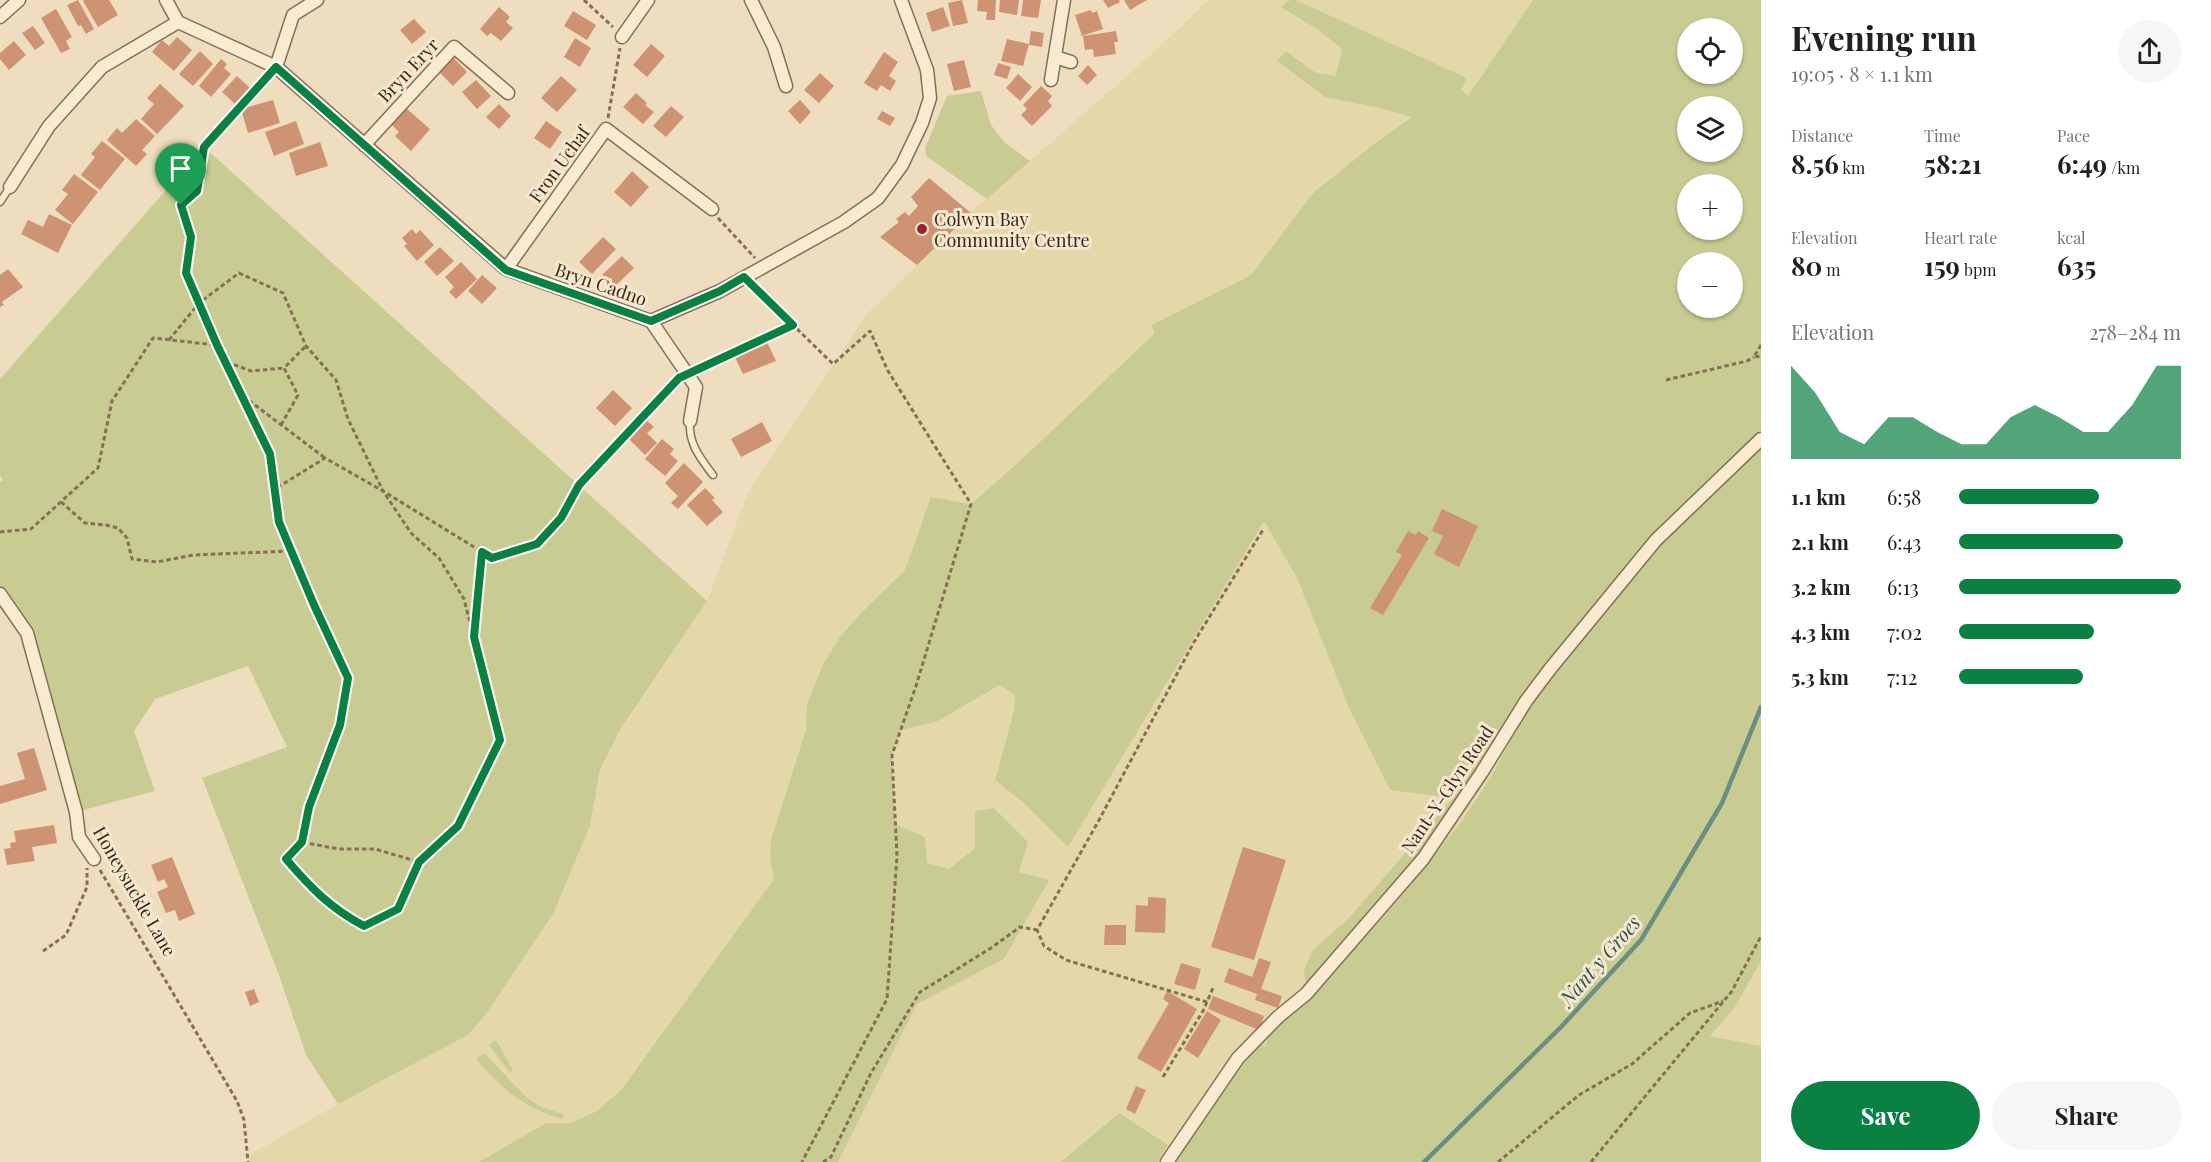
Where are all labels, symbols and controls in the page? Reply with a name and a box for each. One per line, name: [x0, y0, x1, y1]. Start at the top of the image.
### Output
text: Evening run: [1791, 15, 1977, 59]
map controls: [1677, 18, 1743, 318]
button: locate: [1677, 18, 1743, 84]
button: share: [2118, 20, 2181, 83]
street label: Bryn Eryr: [372, 33, 444, 107]
text: 19:05 · 8 × 1.1 km: [1791, 60, 1933, 87]
button: layers: [1677, 96, 1743, 162]
street label: Fron Uchaf: [523, 119, 596, 207]
text: Distance: [1791, 125, 1853, 146]
text: Time: [1924, 125, 1961, 146]
text: Pace: [2057, 125, 2090, 146]
pin: [155, 143, 206, 205]
text: 8.56: [1791, 146, 1839, 181]
text: 58:21: [1924, 146, 1982, 181]
text: 6:49: [2057, 146, 2107, 181]
icon: arrive: [164, 152, 197, 185]
text: km: [1839, 157, 1865, 178]
text: /km: [2107, 157, 2140, 178]
button: +: [1677, 174, 1743, 240]
place label: Colwyn Bay Community Centre: [934, 207, 1090, 252]
marker: Colwyn Bay Community Centre: [915, 222, 929, 236]
text: Elevation: [1791, 227, 1858, 248]
text: Heart rate: [1924, 227, 1997, 248]
text: kcal: [2057, 227, 2086, 248]
text: 80: [1791, 248, 1822, 283]
text: 159: [1924, 248, 1960, 283]
text: 635: [2057, 248, 2096, 283]
button: −: [1677, 252, 1743, 318]
street label: Bryn Cadno: [552, 257, 650, 311]
text: m: [1822, 259, 1841, 280]
text: bpm: [1960, 259, 1996, 280]
text: Elevation: [1791, 318, 1874, 345]
text: 278–284 m: [2089, 318, 2181, 345]
text: 1.1 km: [1791, 483, 1846, 510]
text: 6:58: [1887, 483, 1921, 510]
text: 2.1 km: [1791, 528, 1849, 555]
text: 6:43: [1887, 528, 1921, 555]
text: 3.2 km: [1791, 573, 1851, 600]
text: 6:13: [1887, 573, 1919, 600]
text: 4.3 km: [1791, 618, 1850, 645]
text: 7:02: [1887, 618, 1922, 645]
text: 5.3 km: [1791, 663, 1849, 690]
text: 7:12: [1887, 663, 1917, 690]
street label: Nant-Y-Glyn Road: [1395, 720, 1499, 857]
street label: Honeysuckle Lane: [88, 822, 182, 960]
water label: Nant y Groes: [1551, 909, 1646, 1012]
button: Save: [1791, 1081, 1980, 1150]
button: Share: [1992, 1081, 2181, 1150]

